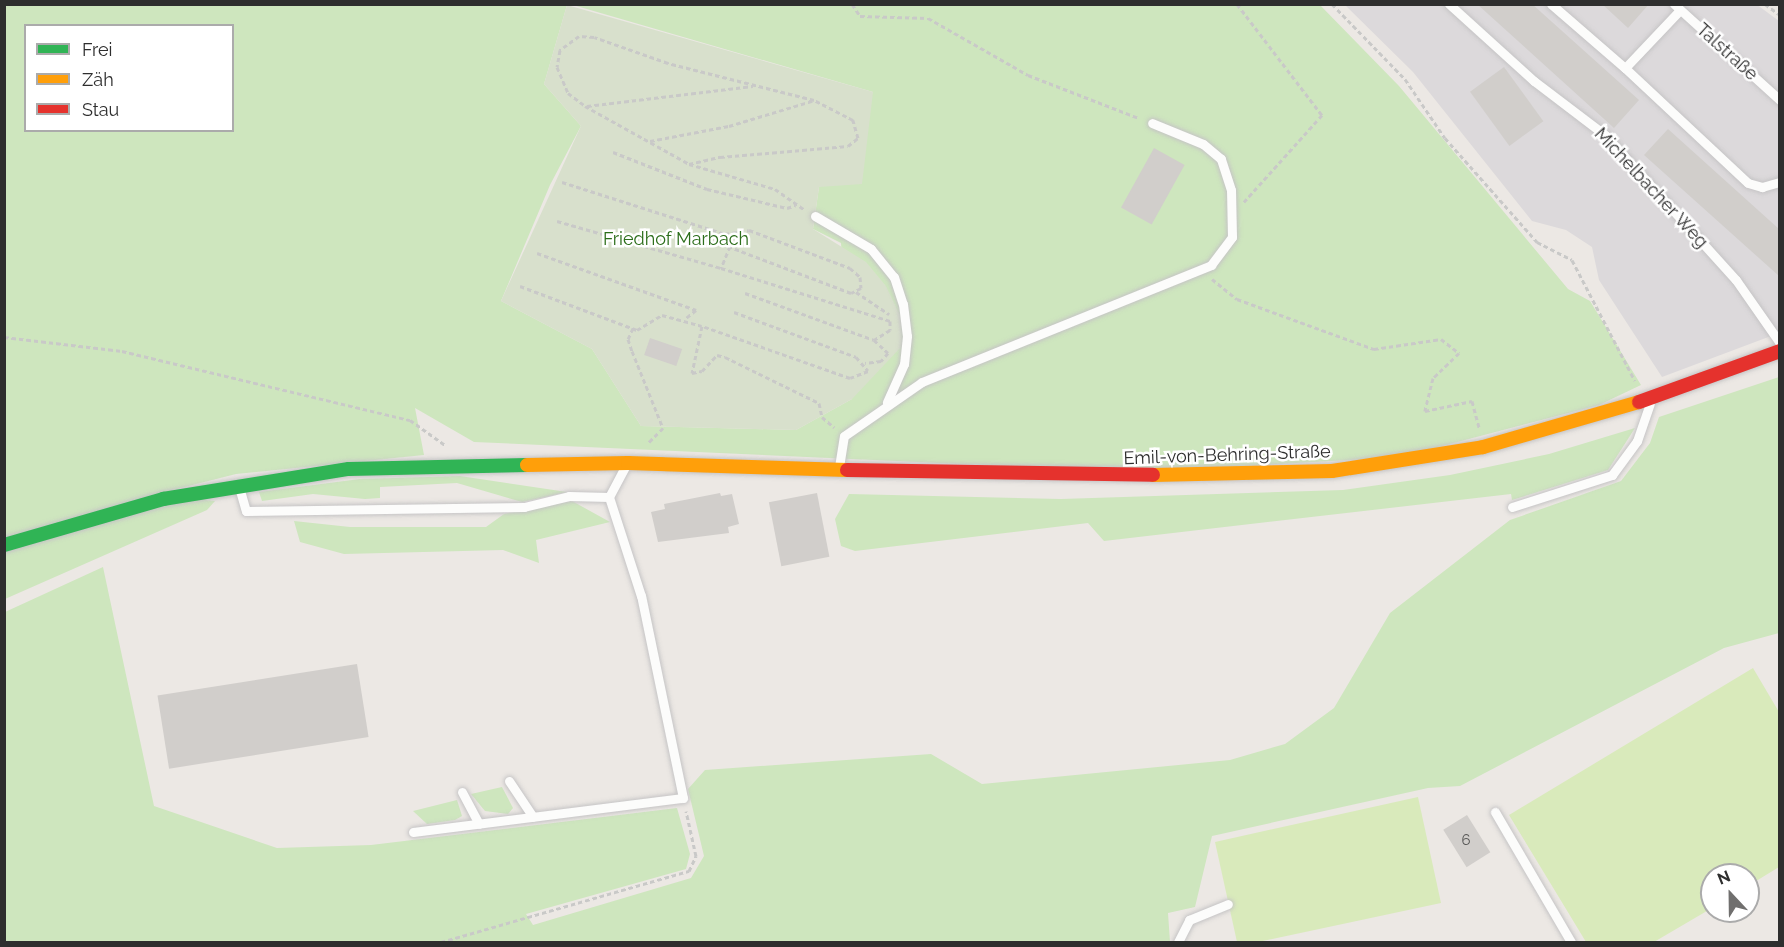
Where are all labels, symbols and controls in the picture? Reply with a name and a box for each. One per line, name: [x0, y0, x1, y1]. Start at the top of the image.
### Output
street label: Talstraße: [1692, 19, 1762, 85]
legend: [24, 24, 234, 132]
text: Frei: [82, 39, 112, 60]
text: Zäh: [82, 69, 114, 90]
text: Stau: [82, 99, 119, 120]
street label: Michelbacher Weg: [1589, 123, 1713, 253]
park label: Friedhof Marbach: [603, 228, 749, 250]
street label: Emil-von-Behring-Straße: [1123, 441, 1331, 469]
house number: 6: [1461, 832, 1471, 850]
north arrow: [1700, 863, 1760, 923]
text: N: [1715, 867, 1733, 889]

